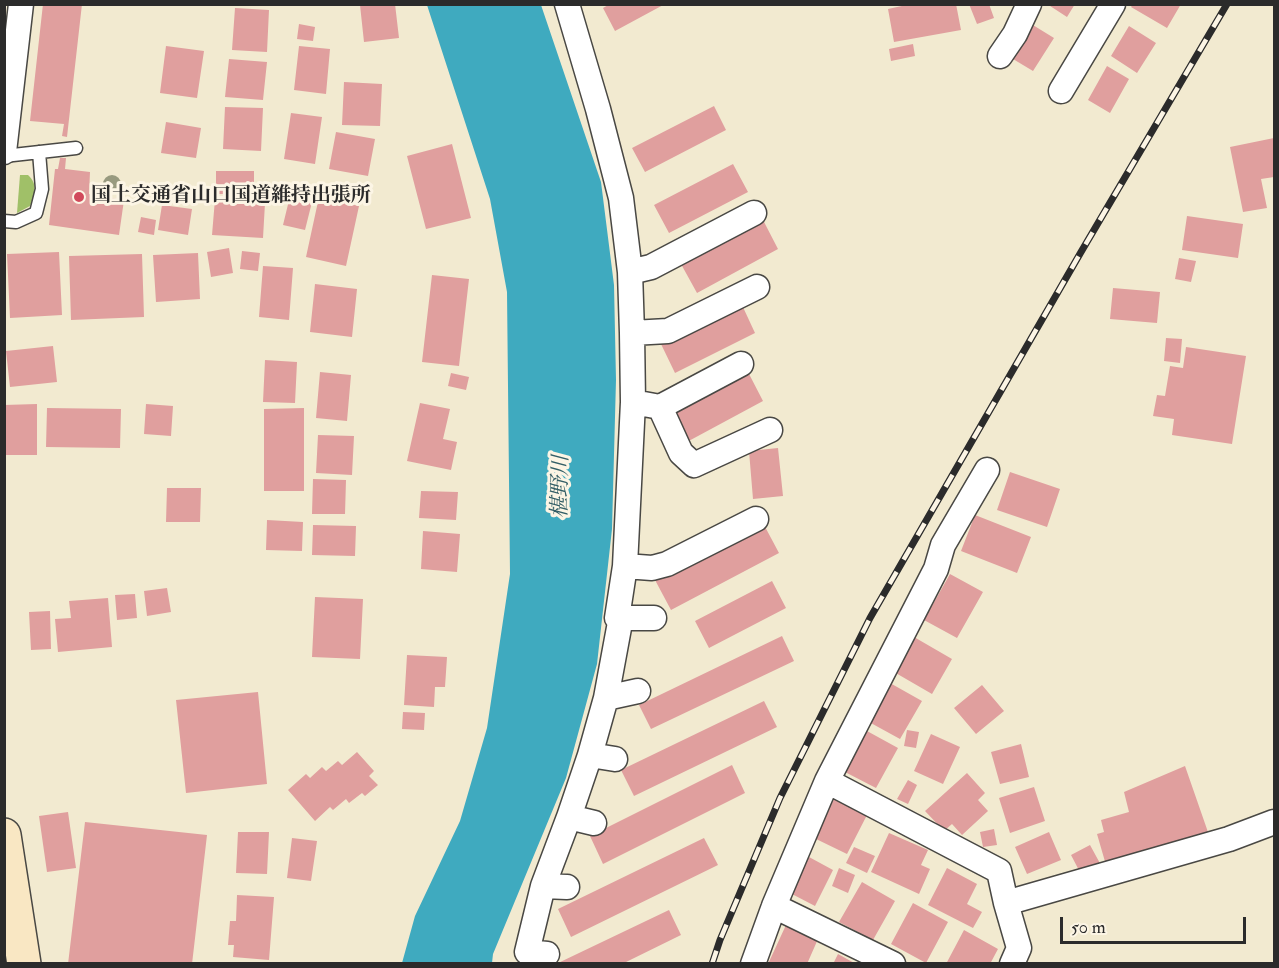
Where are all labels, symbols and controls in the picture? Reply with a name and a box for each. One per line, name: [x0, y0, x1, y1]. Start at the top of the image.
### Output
place label: 国土交通省山口国道維持出張所: [91, 185, 371, 209]
marker: 国土交通省山口国道維持出張所: [72, 190, 86, 204]
water label: 椹野川: [549, 455, 575, 519]
scale bar: [1063, 905, 1249, 943]
text: 50 m: [1071, 916, 1106, 939]

